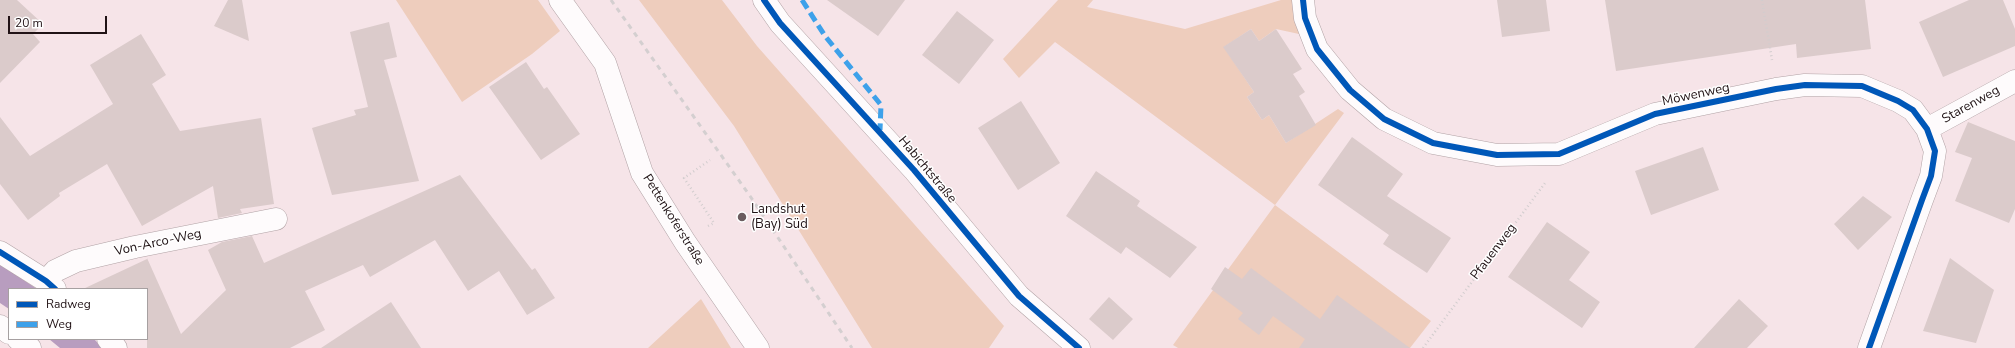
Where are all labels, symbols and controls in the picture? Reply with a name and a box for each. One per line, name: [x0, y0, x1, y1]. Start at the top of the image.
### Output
scale bar: [10, 8, 109, 34]
text: 20 m: [15, 15, 43, 31]
street label: Möwenweg: [1661, 80, 1731, 110]
street label: Starenweg: [1939, 83, 2003, 127]
street label: Habichtstraße: [895, 133, 959, 207]
street label: Pettenkoferstraße: [639, 172, 707, 268]
place label: Landshut (Bay) Süd: [751, 202, 808, 233]
marker: Landshut (Bay) Süd: [736, 211, 748, 223]
street label: Pfauenweg: [1468, 221, 1520, 283]
street label: Von-Arco-Weg: [113, 226, 203, 260]
legend: [8, 288, 148, 340]
text: Radweg: [46, 296, 91, 312]
text: Weg: [46, 316, 72, 332]

